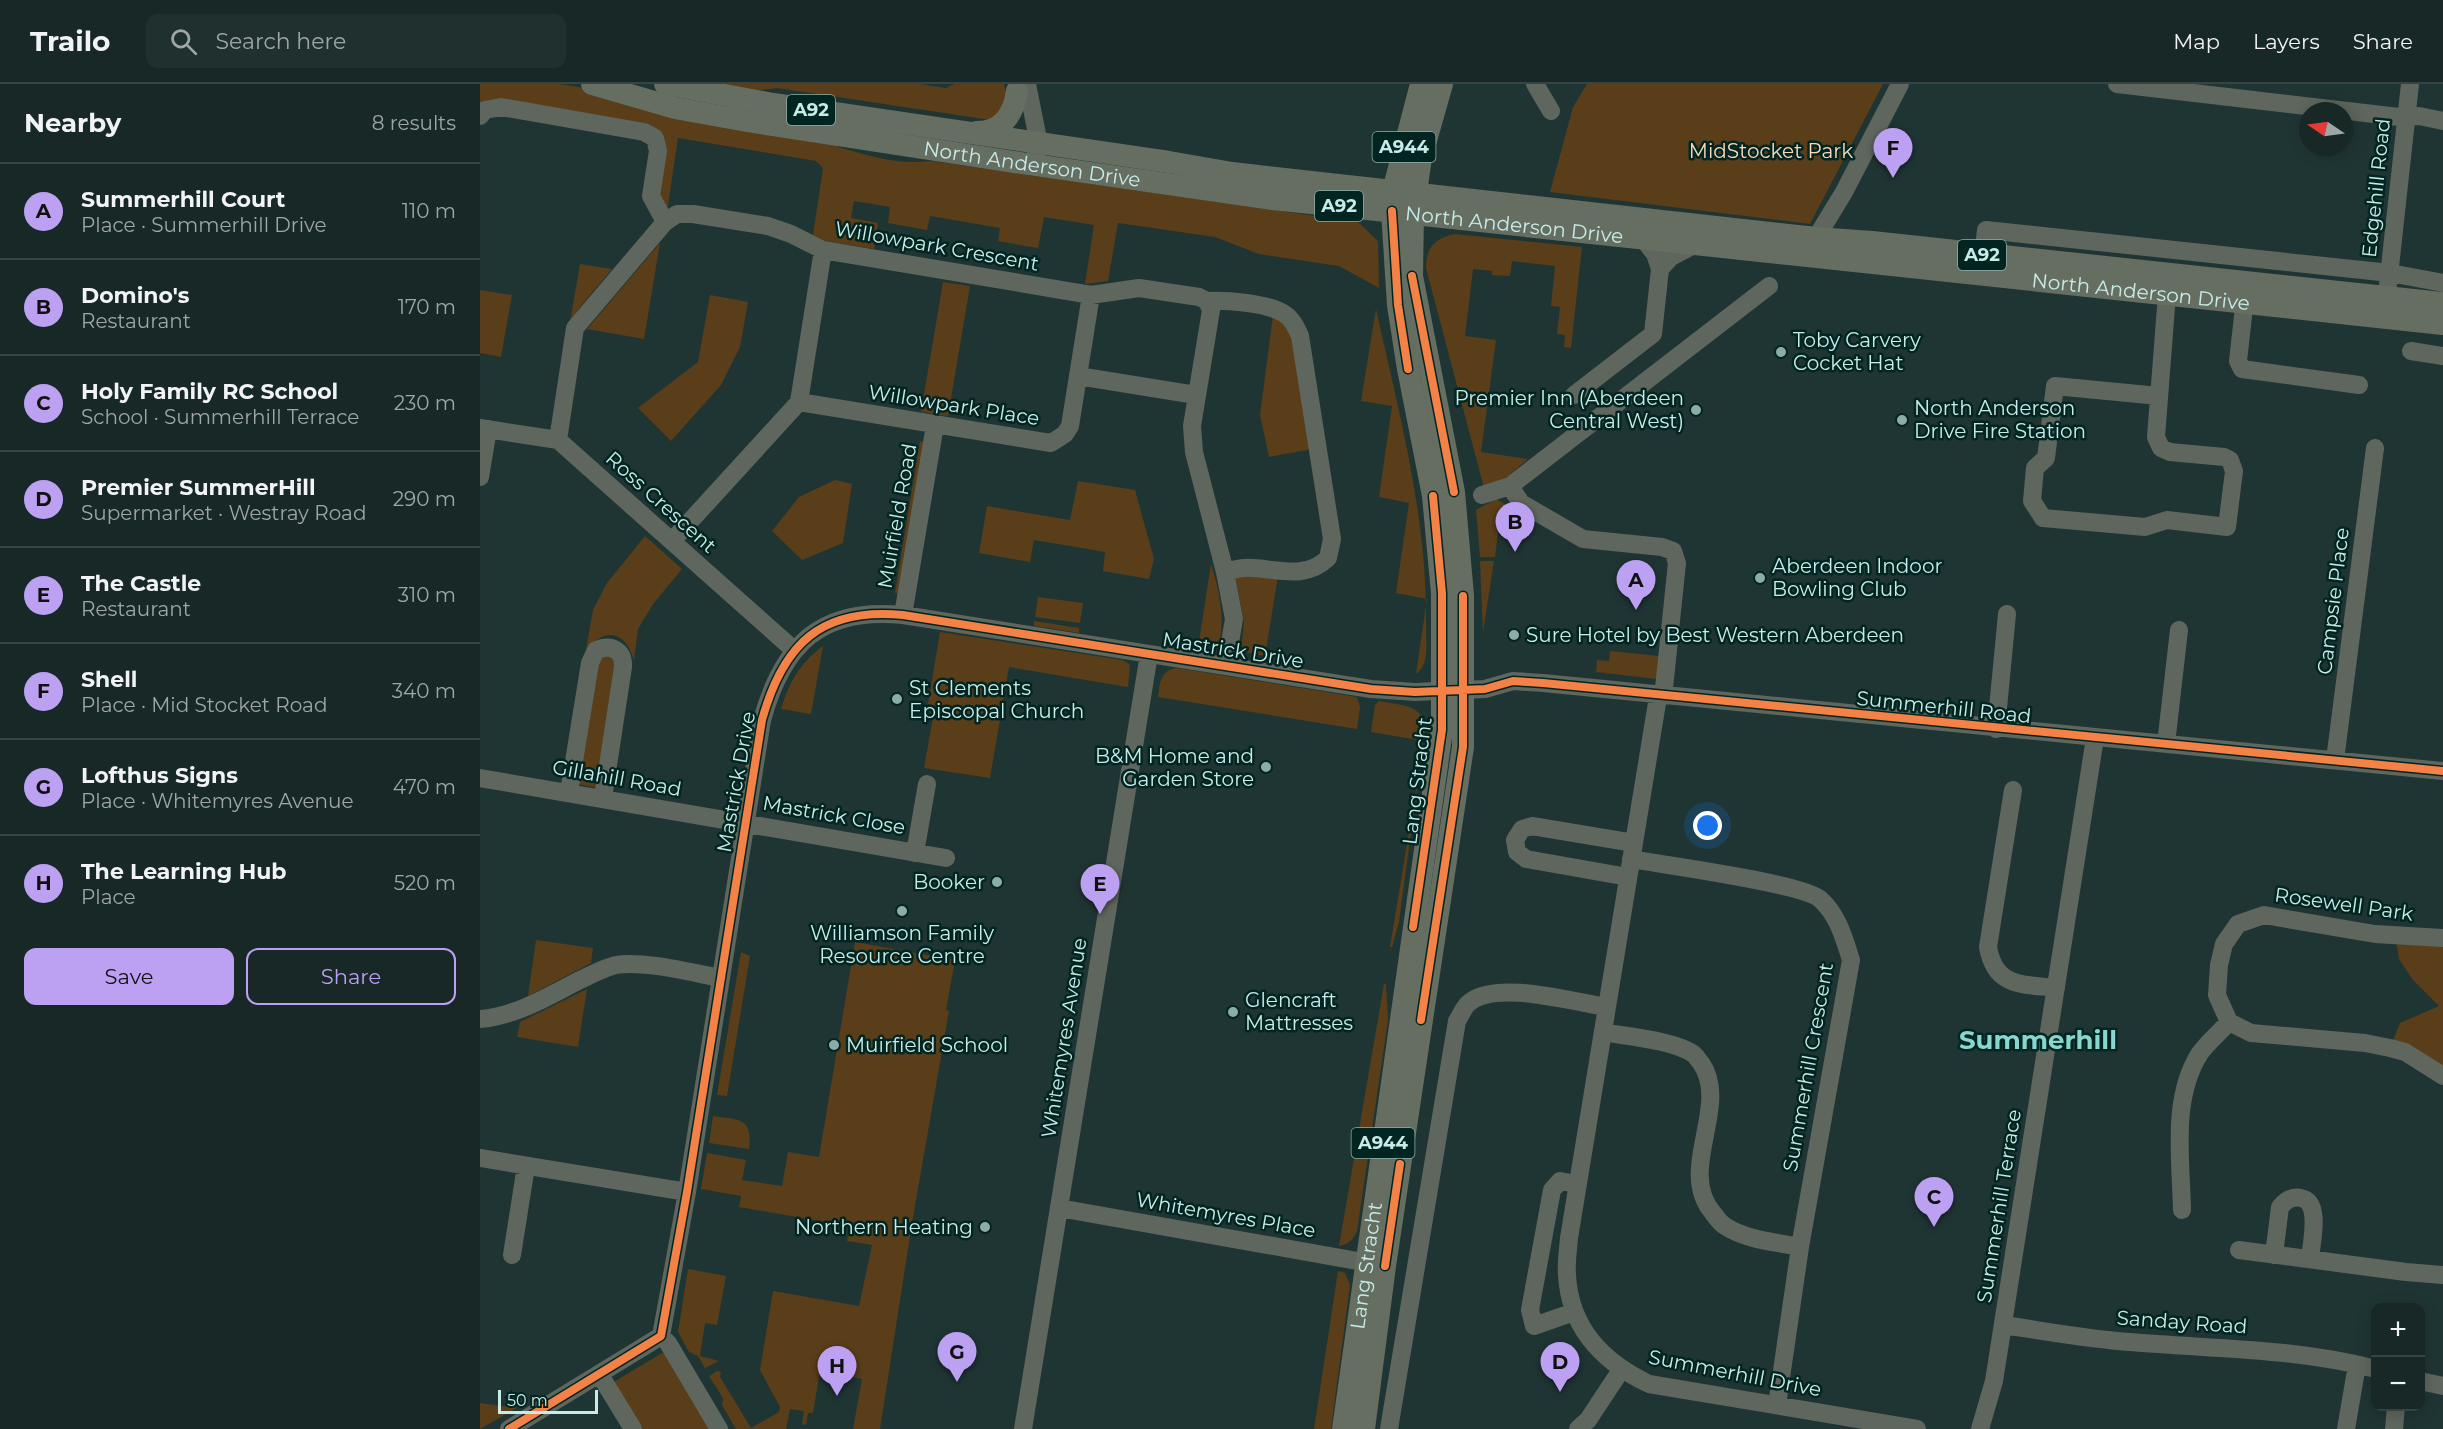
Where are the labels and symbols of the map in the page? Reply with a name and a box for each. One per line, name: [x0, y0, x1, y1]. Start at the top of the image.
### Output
road number: A92: [787, 95, 835, 125]
north arrow: [2299, 102, 2353, 156]
street label: Edgehill Road: [2357, 117, 2395, 259]
pin: F: [1874, 128, 1912, 178]
road number: A944: [1372, 132, 1436, 162]
street label: North Anderson Drive: [922, 136, 1142, 192]
park label: MidStocket Park: [1689, 139, 1853, 163]
road number: A92: [1315, 191, 1363, 221]
street label: North Anderson Drive: [1404, 201, 1625, 248]
street label: Willowpark Crescent: [833, 216, 1041, 276]
road number: A92: [1958, 240, 2006, 270]
street label: North Anderson Drive: [2031, 268, 2251, 315]
place label: Toby Carvery Cocket Hat: [1793, 328, 1921, 375]
marker: Toby Carvery Cocket Hat: [1774, 345, 1788, 359]
street label: Willowpark Place: [867, 380, 1041, 430]
place label: Premier Inn (Aberdeen Central West): [1454, 386, 1684, 433]
place label: North Anderson Drive Fire Station: [1914, 396, 2086, 443]
marker: Premier Inn (Aberdeen Central West): [1689, 403, 1703, 417]
marker: North Anderson Drive Fire Station: [1895, 413, 1909, 427]
street label: Muirfield Road: [872, 442, 922, 590]
street label: Ross Crescent: [601, 446, 721, 558]
pin: B: [1496, 502, 1534, 552]
street label: Campsie Place: [2312, 526, 2354, 676]
place label: Aberdeen Indoor Bowling Club: [1772, 554, 1942, 601]
pin: A: [1616, 560, 1656, 610]
marker: Aberdeen Indoor Bowling Club: [1753, 571, 1767, 585]
place label: Sure Hotel by Best Western Aberdeen: [1526, 623, 1904, 647]
street label: Mastrick Drive: [1161, 627, 1305, 673]
marker: Sure Hotel by Best Western Aberdeen: [1507, 628, 1521, 642]
place label: St Clements Episcopal Church: [909, 676, 1084, 723]
street label: Summerhill Road: [1856, 686, 2032, 728]
marker: St Clements Episcopal Church: [890, 692, 904, 706]
street label: Mastrick Drive: [712, 710, 760, 854]
street label: Lang Stracht: [1397, 716, 1437, 846]
place label: B&M Home and Garden Store: [1095, 744, 1254, 791]
street label: Gillahill Road: [551, 755, 683, 801]
marker: B&M Home and Garden Store: [1259, 760, 1273, 774]
street label: Mastrick Close: [761, 791, 907, 839]
your location: [1693, 811, 1722, 840]
pin: E: [1080, 864, 1120, 914]
place label: Booker: [913, 870, 985, 894]
marker: Booker: [990, 875, 1004, 889]
street label: Rosewell Park: [2273, 882, 2415, 926]
marker: Williamson Family Resource Centre: [895, 904, 909, 918]
place label: Williamson Family Resource Centre: [810, 921, 994, 968]
street label: Whitemyres Avenue: [1036, 936, 1092, 1140]
street label: Summerhill Crescent: [1778, 961, 1838, 1173]
place label: Glencraft Mattresses: [1245, 988, 1353, 1035]
marker: Glencraft Mattresses: [1226, 1005, 1240, 1019]
district label: Summerhill: [1959, 1024, 2117, 1056]
place label: Muirfield School: [846, 1033, 1008, 1057]
marker: Muirfield School: [827, 1038, 841, 1052]
street label: Summerhill Terrace: [1972, 1108, 2026, 1304]
road number: A944: [1352, 1128, 1414, 1158]
pin: C: [1914, 1178, 1954, 1227]
street label: Whitemyres Place: [1134, 1187, 1318, 1243]
street label: Lang Stracht: [1345, 1200, 1387, 1331]
place label: Northern Heating: [795, 1215, 973, 1239]
marker: Northern Heating: [978, 1220, 992, 1234]
street label: Sanday Road: [2116, 1305, 2248, 1339]
pin: G: [938, 1332, 976, 1382]
pin: D: [1540, 1342, 1580, 1392]
street label: Summerhill Drive: [1647, 1344, 1823, 1402]
pin: H: [818, 1346, 856, 1396]
scale bar: [498, 1387, 598, 1414]

